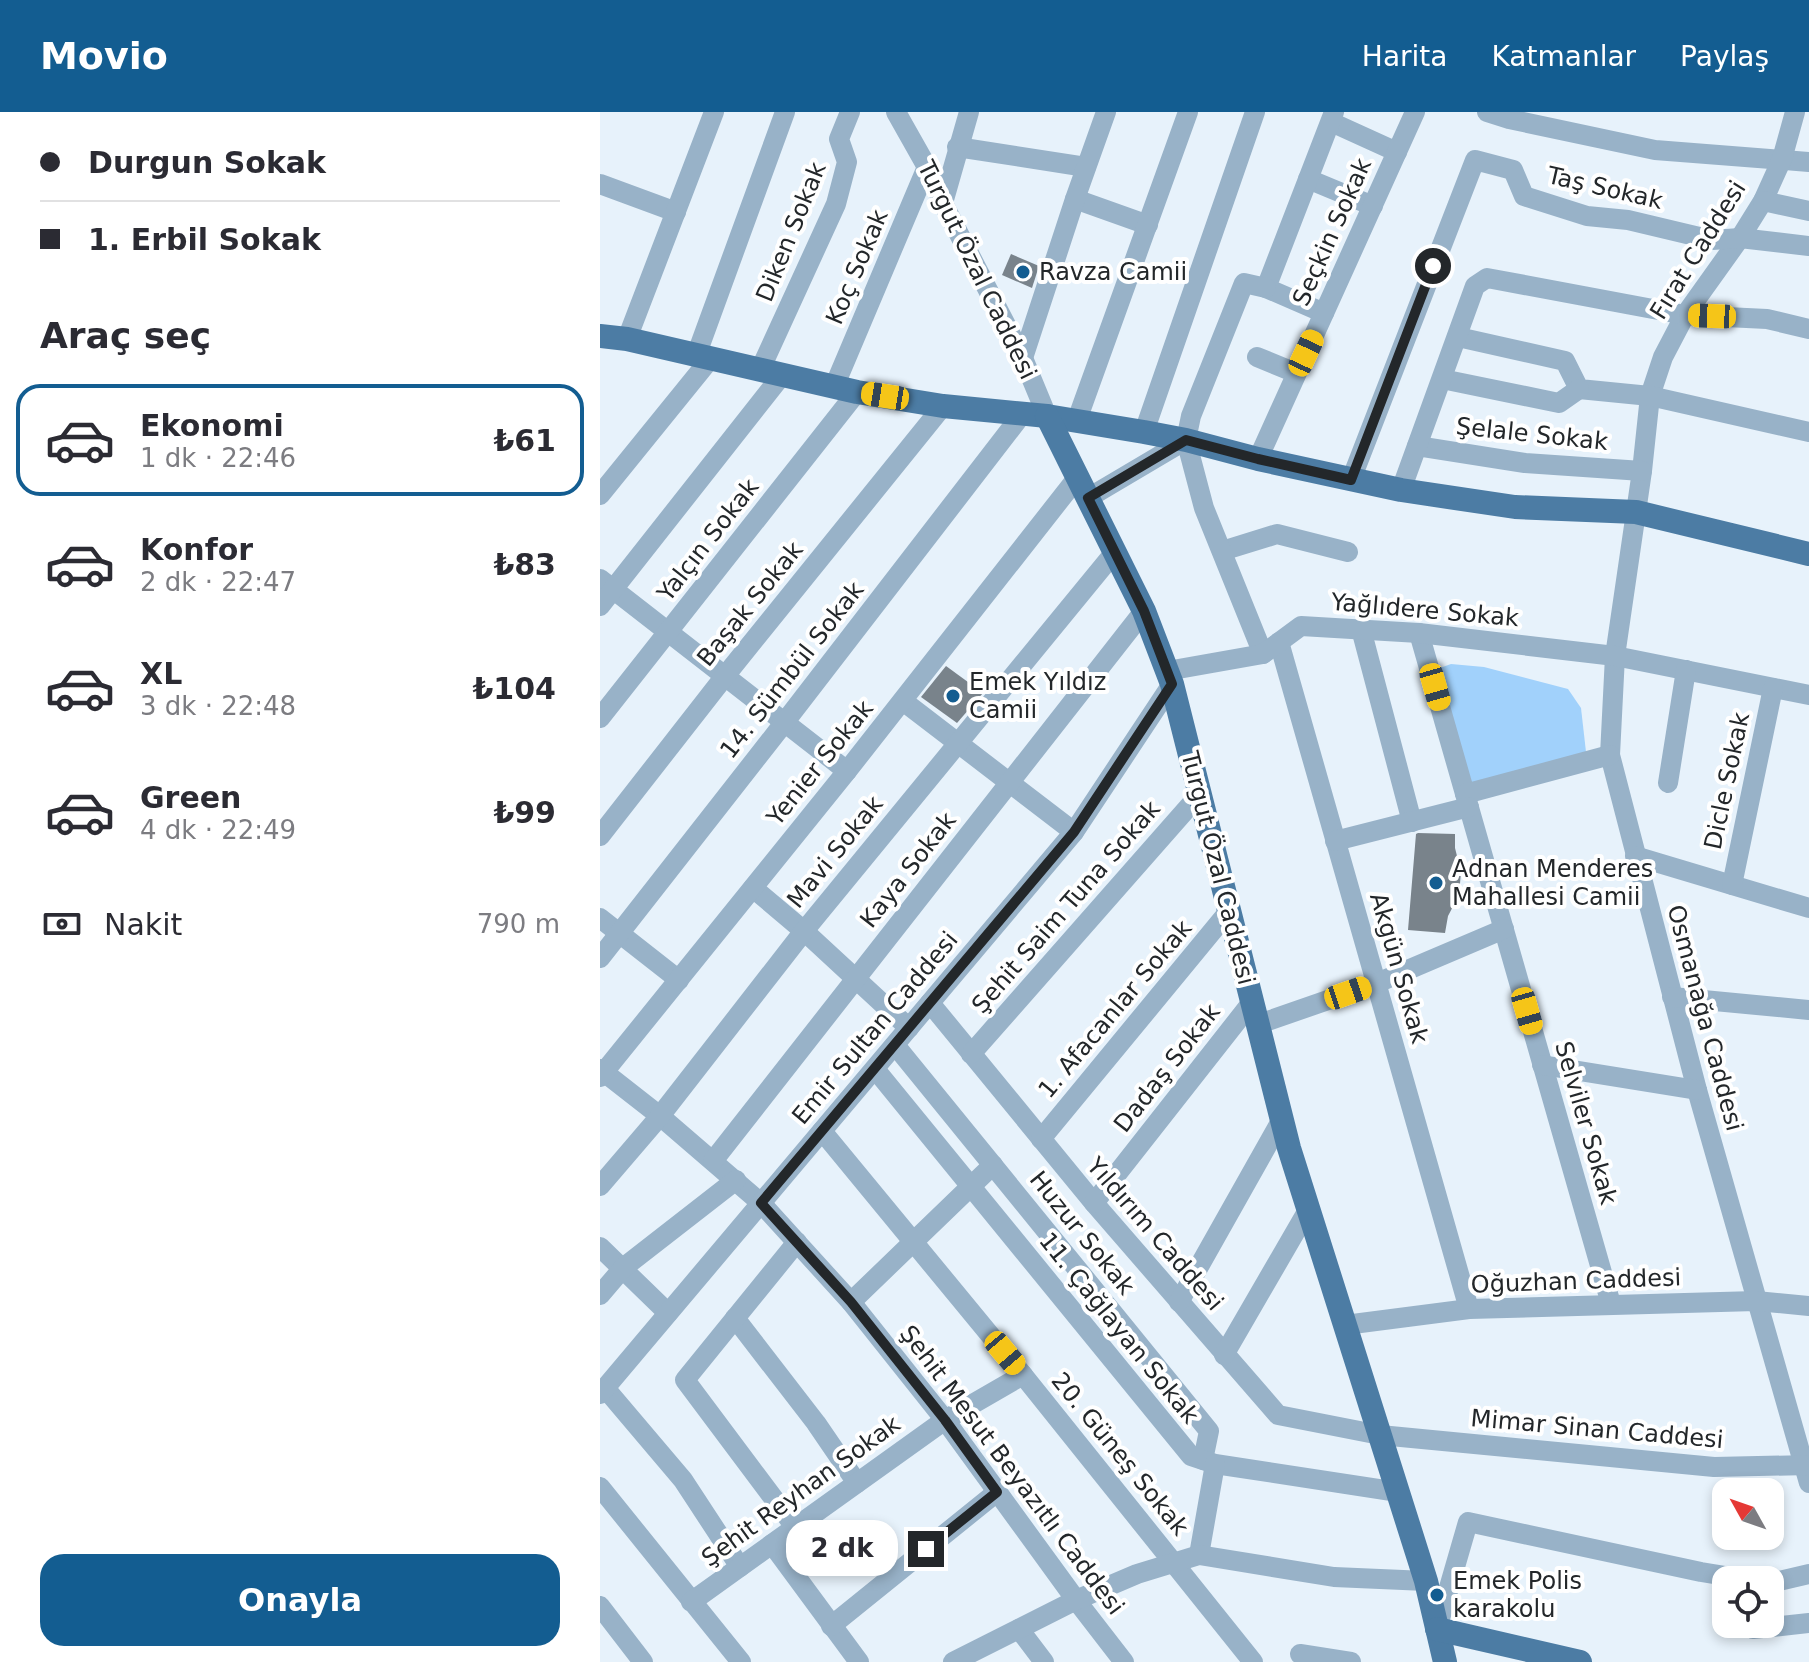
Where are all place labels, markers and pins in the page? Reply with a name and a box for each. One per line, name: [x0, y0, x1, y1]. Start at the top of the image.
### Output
place label: Ravza Camii: [1039, 258, 1187, 286]
marker: Ravza Camii: [1014, 263, 1032, 281]
place label: Emek Yıldız Camii: [969, 668, 1106, 724]
marker: Emek Yıldız Camii: [944, 687, 962, 705]
place label: Adnan Menderes Mahallesi Camii: [1452, 855, 1653, 911]
marker: Adnan Menderes Mahallesi Camii: [1427, 874, 1445, 892]
place label: Emek Polis karakolu: [1453, 1567, 1582, 1623]
marker: Emek Polis karakolu: [1428, 1586, 1446, 1604]

